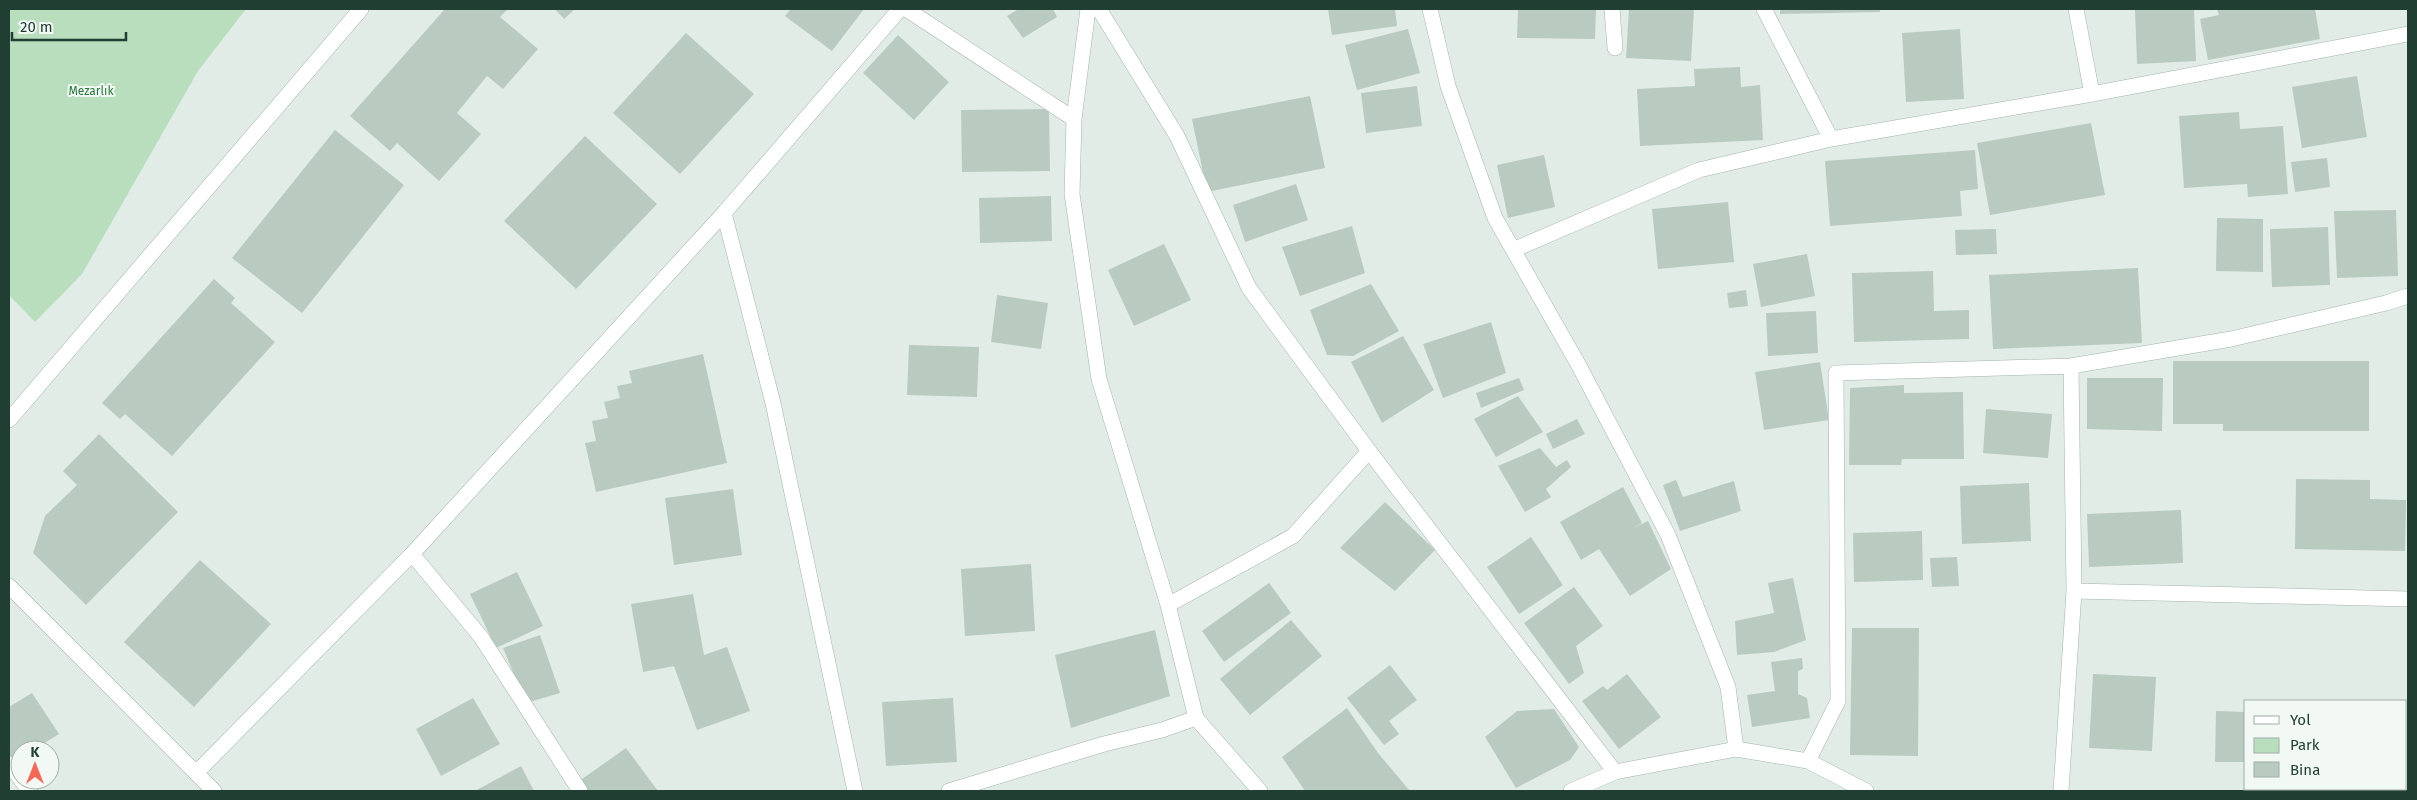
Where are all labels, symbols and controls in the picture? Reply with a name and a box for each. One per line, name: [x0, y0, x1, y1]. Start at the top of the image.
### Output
scale bar: [12, 10, 126, 42]
text: 20 m: [20, 18, 53, 36]
park label: Mezarlık: [68, 84, 114, 98]
legend: [2244, 700, 2407, 790]
text: Yol: [2290, 711, 2311, 729]
text: Park: [2290, 736, 2320, 754]
north arrow: [10, 740, 60, 790]
text: K: [31, 744, 41, 761]
text: Bina: [2290, 761, 2320, 779]

